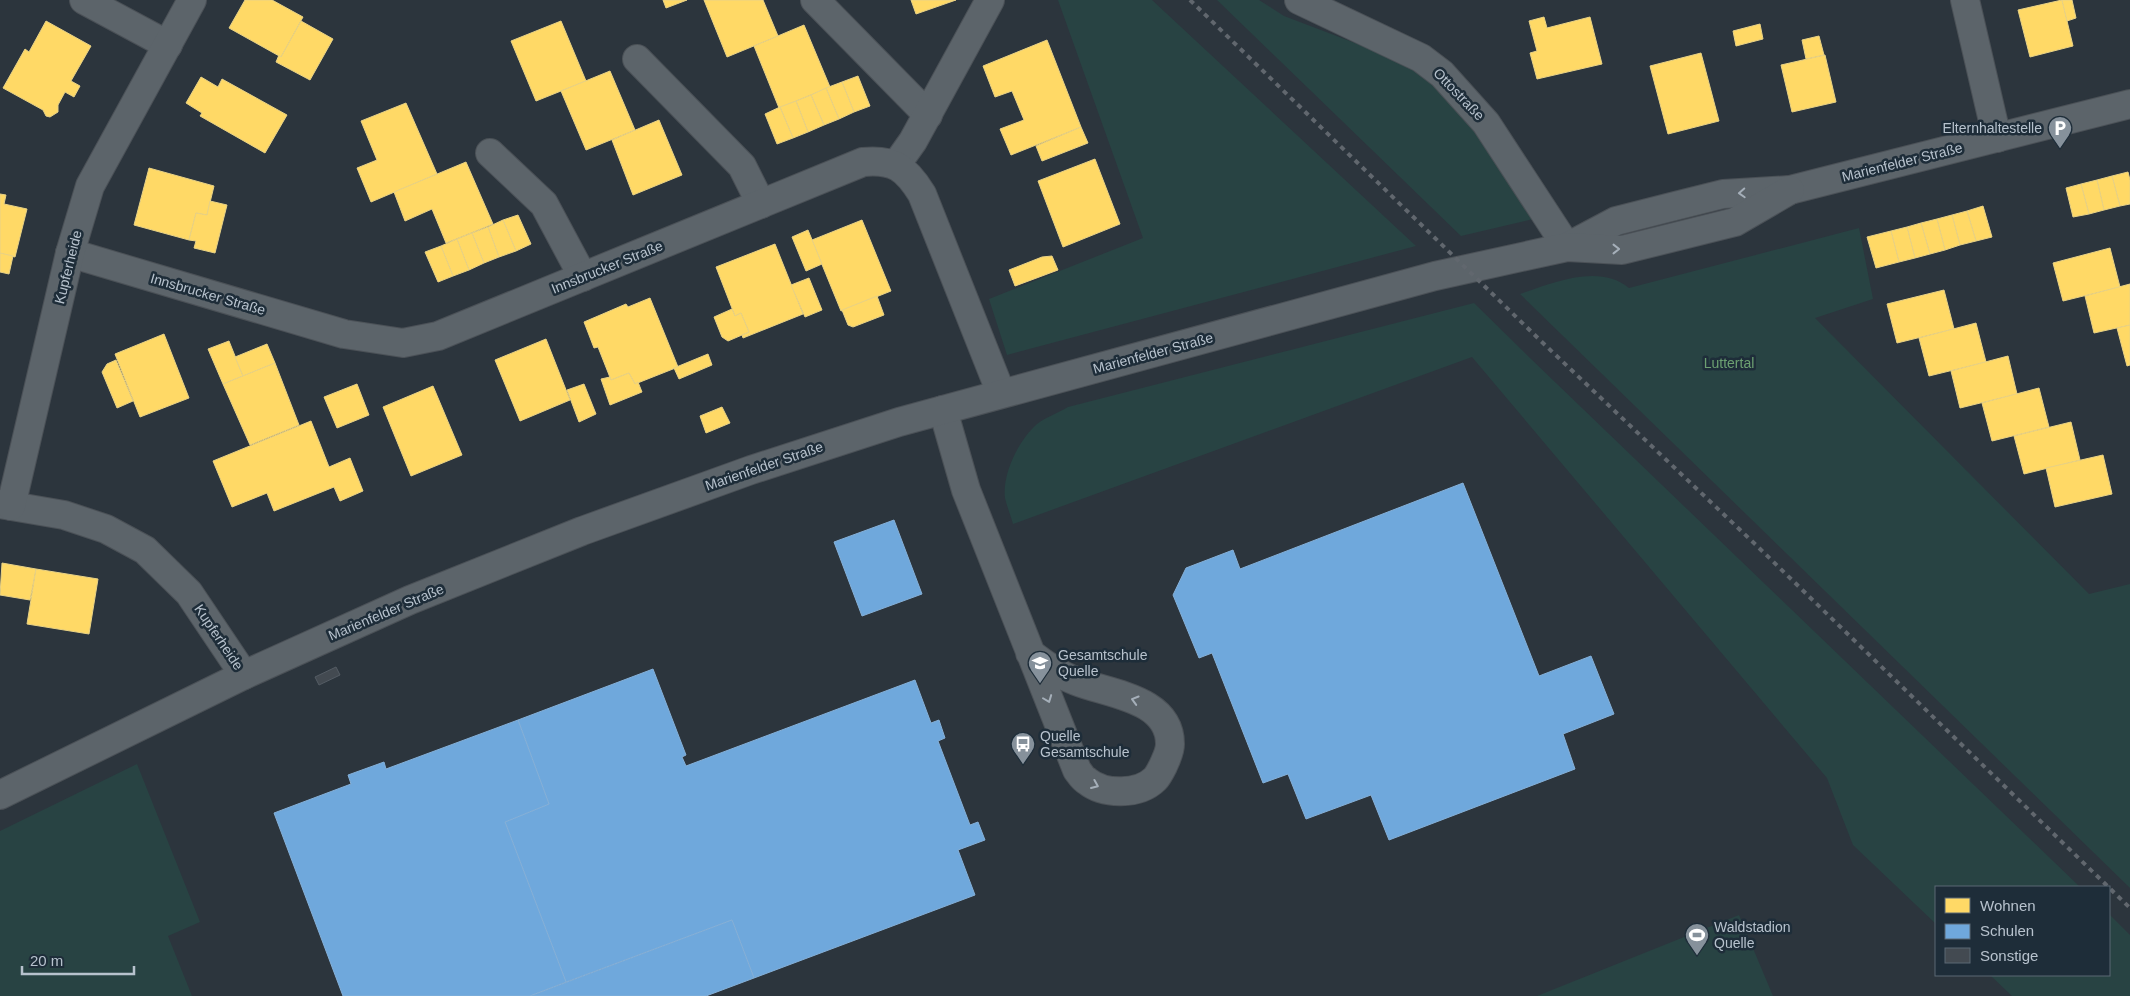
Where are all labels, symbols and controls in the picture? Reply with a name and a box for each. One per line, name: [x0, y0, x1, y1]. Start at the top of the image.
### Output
street label: Ottostraße: [1430, 65, 1488, 123]
parking icon: Elternhaltestelle: [2047, 115, 2073, 149]
place label: Elternhaltestelle: [1942, 120, 2042, 136]
street label: Marienfelder Straße: [1840, 139, 1964, 185]
one-way arrow: [1737, 188, 1745, 199]
street label: Kupferheide: [51, 228, 85, 306]
street label: Innsbrucker Straße: [549, 237, 665, 297]
one-way arrow: [1612, 244, 1620, 254]
street label: Innsbrucker Straße: [149, 270, 268, 318]
street label: Marienfelder Straße: [1091, 329, 1215, 377]
park label: Luttertal: [1704, 355, 1754, 371]
street label: Marienfelder Straße: [703, 438, 825, 494]
street label: Marienfelder Straße: [326, 580, 446, 644]
street label: Kupferheide: [191, 601, 247, 673]
place label: Gesamtschule Quelle: [1058, 647, 1148, 679]
school or university icon: Gesamtschule Quelle: [1027, 650, 1053, 684]
one-way arrow: [1042, 694, 1052, 703]
one-way arrow: [1131, 696, 1139, 706]
place label: Quelle Gesamtschule: [1040, 728, 1130, 760]
bus stop icon: Quelle Gesamtschule: [1010, 731, 1036, 765]
one-way arrow: [1090, 778, 1099, 789]
legend: [1935, 886, 2110, 976]
text: Wohnen: [1980, 897, 2036, 914]
place label: Waldstadion Quelle: [1714, 919, 1791, 951]
sports icon: Waldstadion Quelle: [1684, 922, 1710, 956]
text: Schulen: [1980, 922, 2034, 939]
scale bar: [22, 944, 135, 976]
text: Sonstige: [1980, 947, 2038, 964]
text: 20 m: [30, 952, 63, 969]

